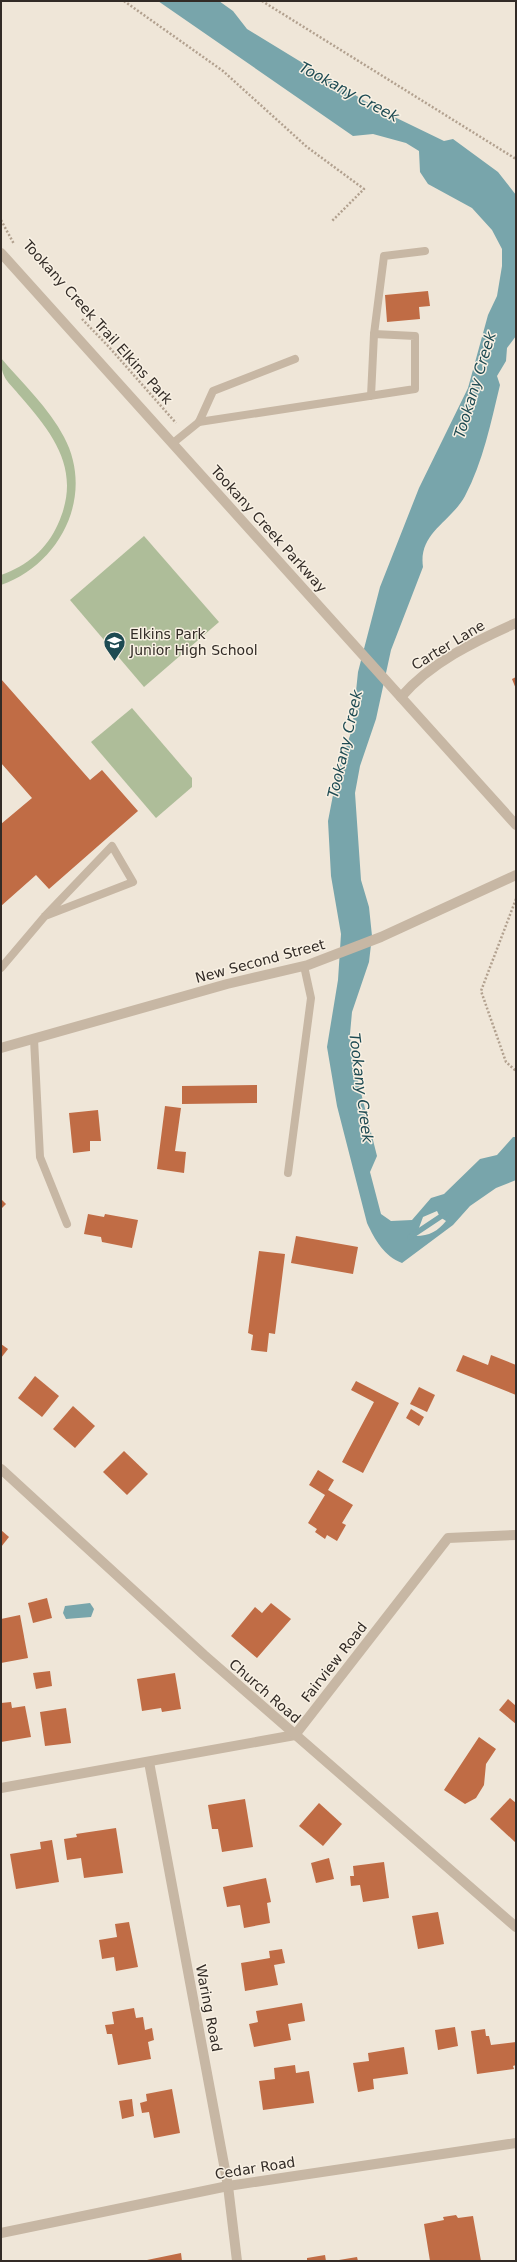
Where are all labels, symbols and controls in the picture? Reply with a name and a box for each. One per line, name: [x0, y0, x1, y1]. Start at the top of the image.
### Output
water label: Tookany Creek: [296, 58, 403, 126]
street label: Tookany Creek Trail Elkins Park: [19, 236, 176, 408]
water label: Tookany Creek: [450, 328, 500, 440]
street label: Tookany Creek Parkway: [207, 462, 330, 596]
street label: Carter Lane: [409, 617, 487, 673]
place label: Elkins Park Junior High School: [129, 626, 258, 658]
school or university icon: Elkins Park Junior High School: [102, 629, 128, 662]
water label: Tookany Creek: [324, 687, 366, 800]
street label: New Second Street: [193, 936, 327, 986]
water label: Tookany Creek: [345, 1032, 377, 1145]
street label: Fairview Road: [298, 1619, 370, 1705]
street label: Church Road: [226, 1656, 304, 1726]
street label: Waring Road: [193, 1963, 225, 2053]
street label: Cedar Road: [214, 2154, 296, 2182]

